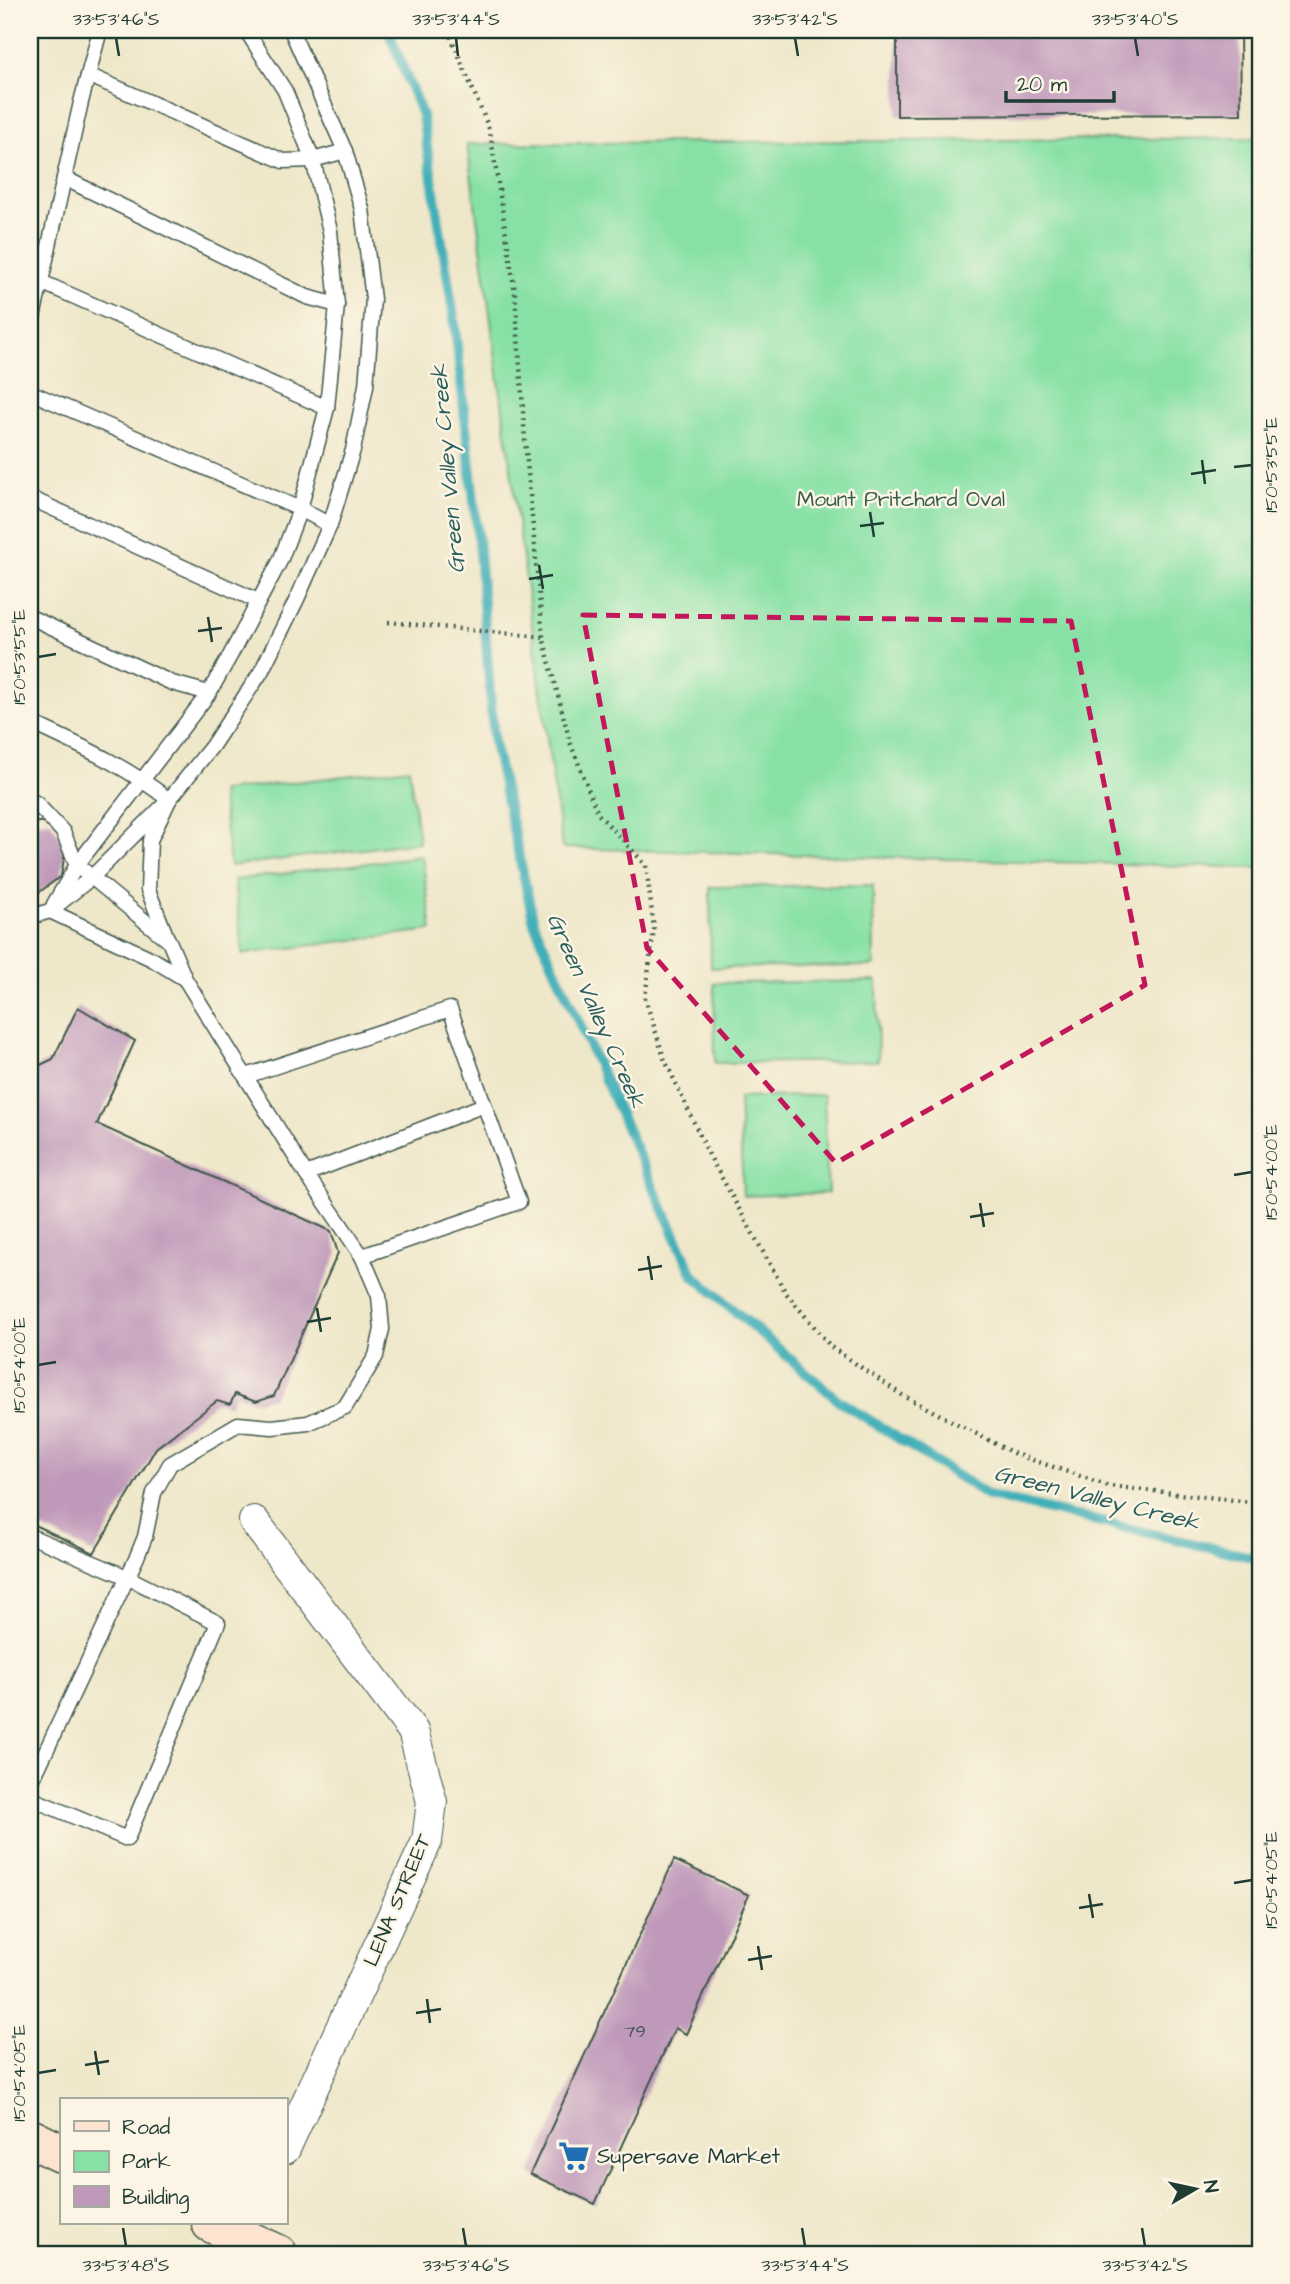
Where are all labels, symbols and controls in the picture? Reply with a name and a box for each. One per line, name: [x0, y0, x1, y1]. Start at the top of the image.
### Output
text: 33°53'46"S: [73, 7, 159, 32]
text: 33°53'44"S: [412, 7, 500, 32]
text: 33°53'42"S: [752, 7, 838, 32]
text: 33°53'40"S: [1092, 7, 1178, 32]
scale bar: [1006, 60, 1115, 104]
text: 20 m: [1017, 70, 1068, 99]
water label: Green Valley Creek: [423, 362, 474, 575]
text: 150°53'55"E: [1259, 417, 1284, 513]
park label: Mount Pritchard Oval: [797, 485, 1005, 514]
text: 150°53'55"E: [7, 609, 32, 705]
water label: Green Valley Creek: [538, 908, 654, 1114]
text: 150°54'00"E: [1259, 1124, 1284, 1220]
text: 150°54'00"E: [7, 1317, 32, 1413]
water label: Green Valley Creek: [991, 1457, 1203, 1540]
street label: LENA STREET: [356, 1829, 439, 1971]
text: 150°54'05"E: [1259, 1831, 1284, 1929]
house number: 79: [624, 2019, 646, 2044]
text: 150°54'05"E: [7, 2024, 32, 2122]
legend: [60, 2098, 287, 2224]
text: Road: [122, 2113, 170, 2142]
supermarket icon: Supersave Market: [557, 2139, 591, 2173]
place label: Supersave Market: [597, 2142, 781, 2172]
text: Park: [122, 2147, 171, 2176]
north arrow: [1160, 2154, 1230, 2224]
text: N: [1196, 2179, 1225, 2195]
text: Building: [122, 2183, 190, 2214]
text: 33°53'48"S: [83, 2253, 169, 2278]
text: 33°53'46"S: [423, 2253, 509, 2278]
text: 33°53'44"S: [761, 2253, 849, 2278]
text: 33°53'42"S: [1102, 2253, 1188, 2278]

